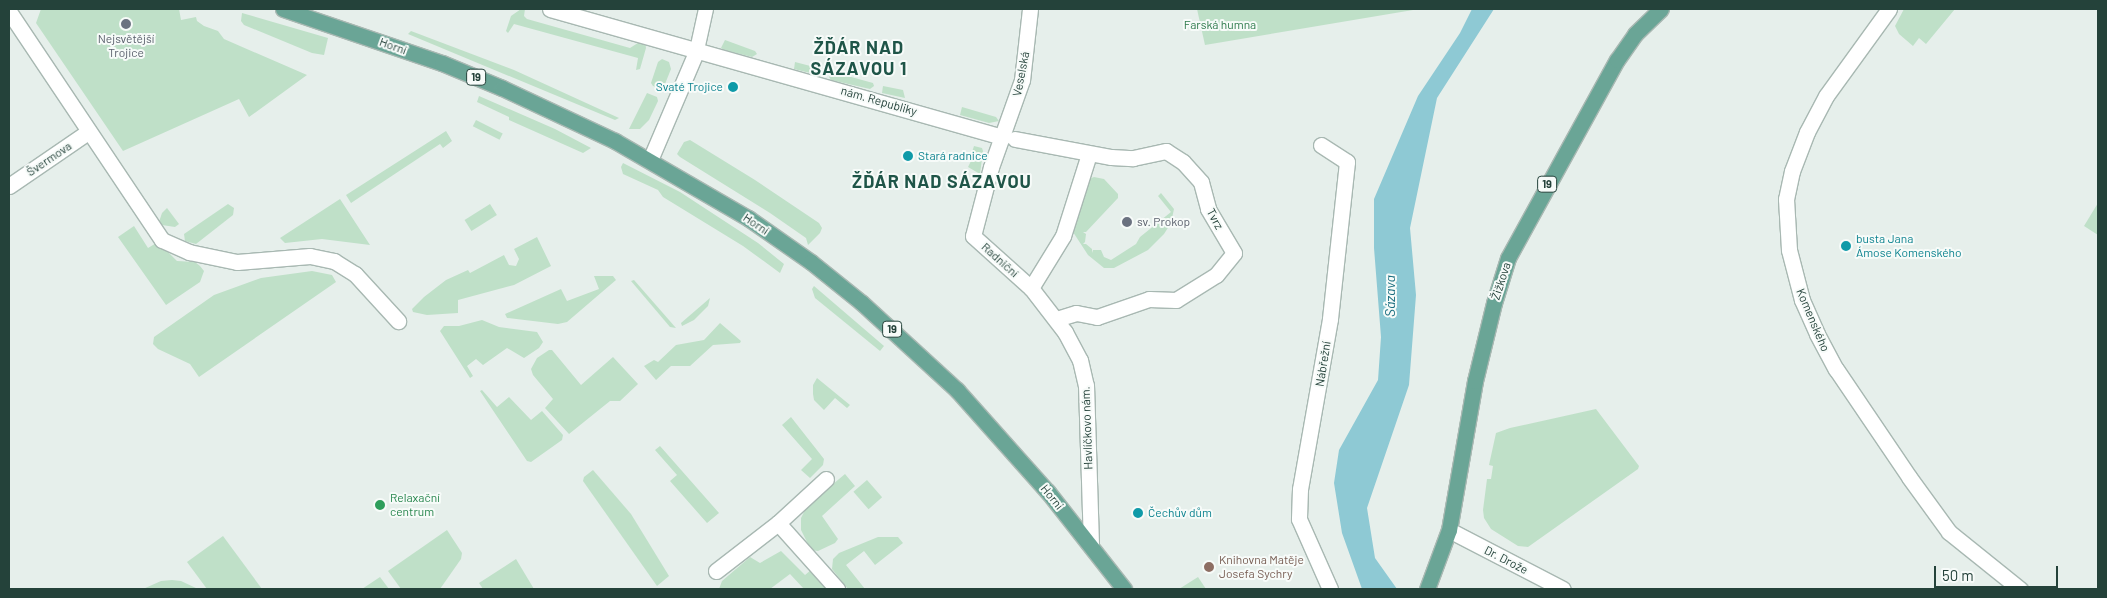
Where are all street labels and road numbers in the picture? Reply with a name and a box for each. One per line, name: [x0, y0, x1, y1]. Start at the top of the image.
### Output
street label: Horní: [377, 34, 409, 58]
street label: Veselská: [1010, 50, 1032, 98]
road number: 19: [466, 68, 486, 86]
street label: nám. Republiky: [839, 83, 919, 119]
street label: Švermova: [24, 139, 74, 179]
road number: 19: [1537, 175, 1557, 192]
street label: Tvrz: [1204, 206, 1226, 232]
street label: Horní: [740, 210, 772, 238]
street label: Radniční: [979, 240, 1021, 280]
street label: Žižkova: [1488, 260, 1514, 302]
street label: Komenského: [1793, 286, 1833, 354]
road number: 19: [882, 320, 902, 338]
street label: Nábřežní: [1312, 340, 1334, 388]
street label: Havlíčkovo nám.: [1078, 386, 1096, 470]
street label: Horní: [1038, 482, 1066, 512]
street label: Dr. Drože: [1482, 543, 1530, 577]

